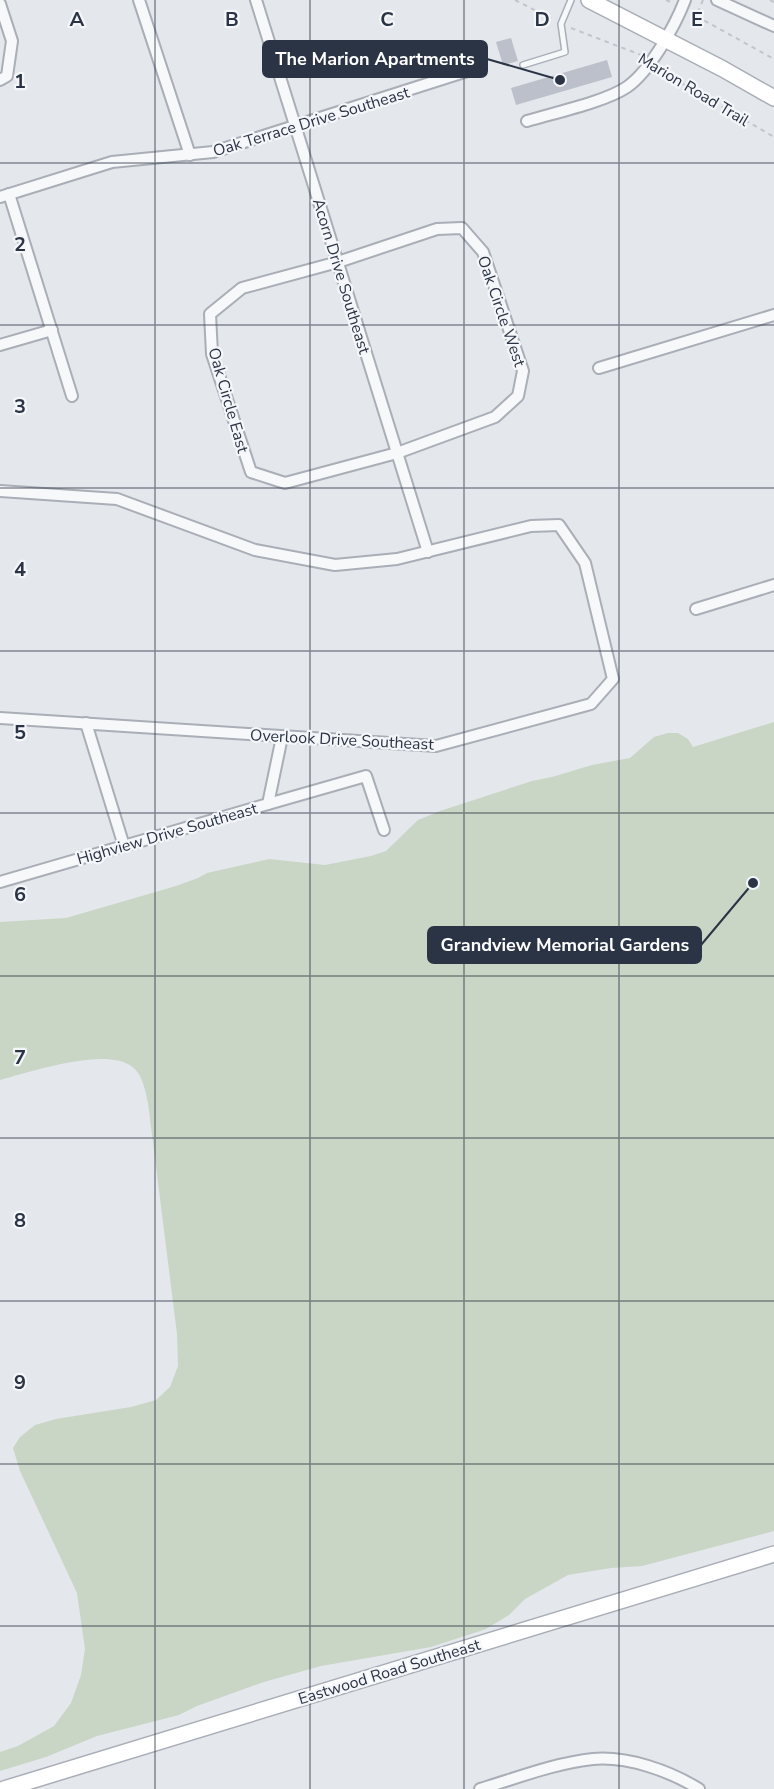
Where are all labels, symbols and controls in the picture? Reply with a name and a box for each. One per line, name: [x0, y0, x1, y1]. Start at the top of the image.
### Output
text: A: [70, 6, 85, 33]
text: B: [225, 6, 239, 33]
text: C: [380, 6, 394, 33]
text: D: [534, 6, 550, 33]
text: E: [691, 6, 703, 33]
callout: The Marion Apartments: [263, 41, 487, 77]
text: The Marion Apartments: [275, 47, 475, 71]
street label: Marion Road Trail: [634, 48, 753, 132]
text: 1: [14, 68, 26, 95]
street label: Oak Terrace Drive Southeast: [210, 81, 413, 162]
street label: Acorn Drive Southeast: [307, 196, 375, 357]
text: 2: [14, 231, 26, 258]
street label: Oak Circle West: [472, 253, 530, 370]
street label: Oak Circle East: [203, 345, 254, 456]
text: 3: [14, 393, 26, 420]
text: 4: [14, 556, 26, 583]
text: 5: [14, 719, 26, 746]
street label: Overlook Drive Southeast: [250, 724, 435, 756]
street label: Highview Drive Southeast: [74, 798, 261, 870]
text: 6: [14, 881, 26, 908]
callout: Grandview Memorial Gardens: [428, 927, 701, 963]
text: Grandview Memorial Gardens: [441, 933, 690, 957]
text: 7: [14, 1044, 26, 1071]
text: 8: [14, 1207, 26, 1234]
text: 9: [14, 1369, 26, 1396]
street label: Eastwood Road Southeast: [295, 1634, 484, 1710]

